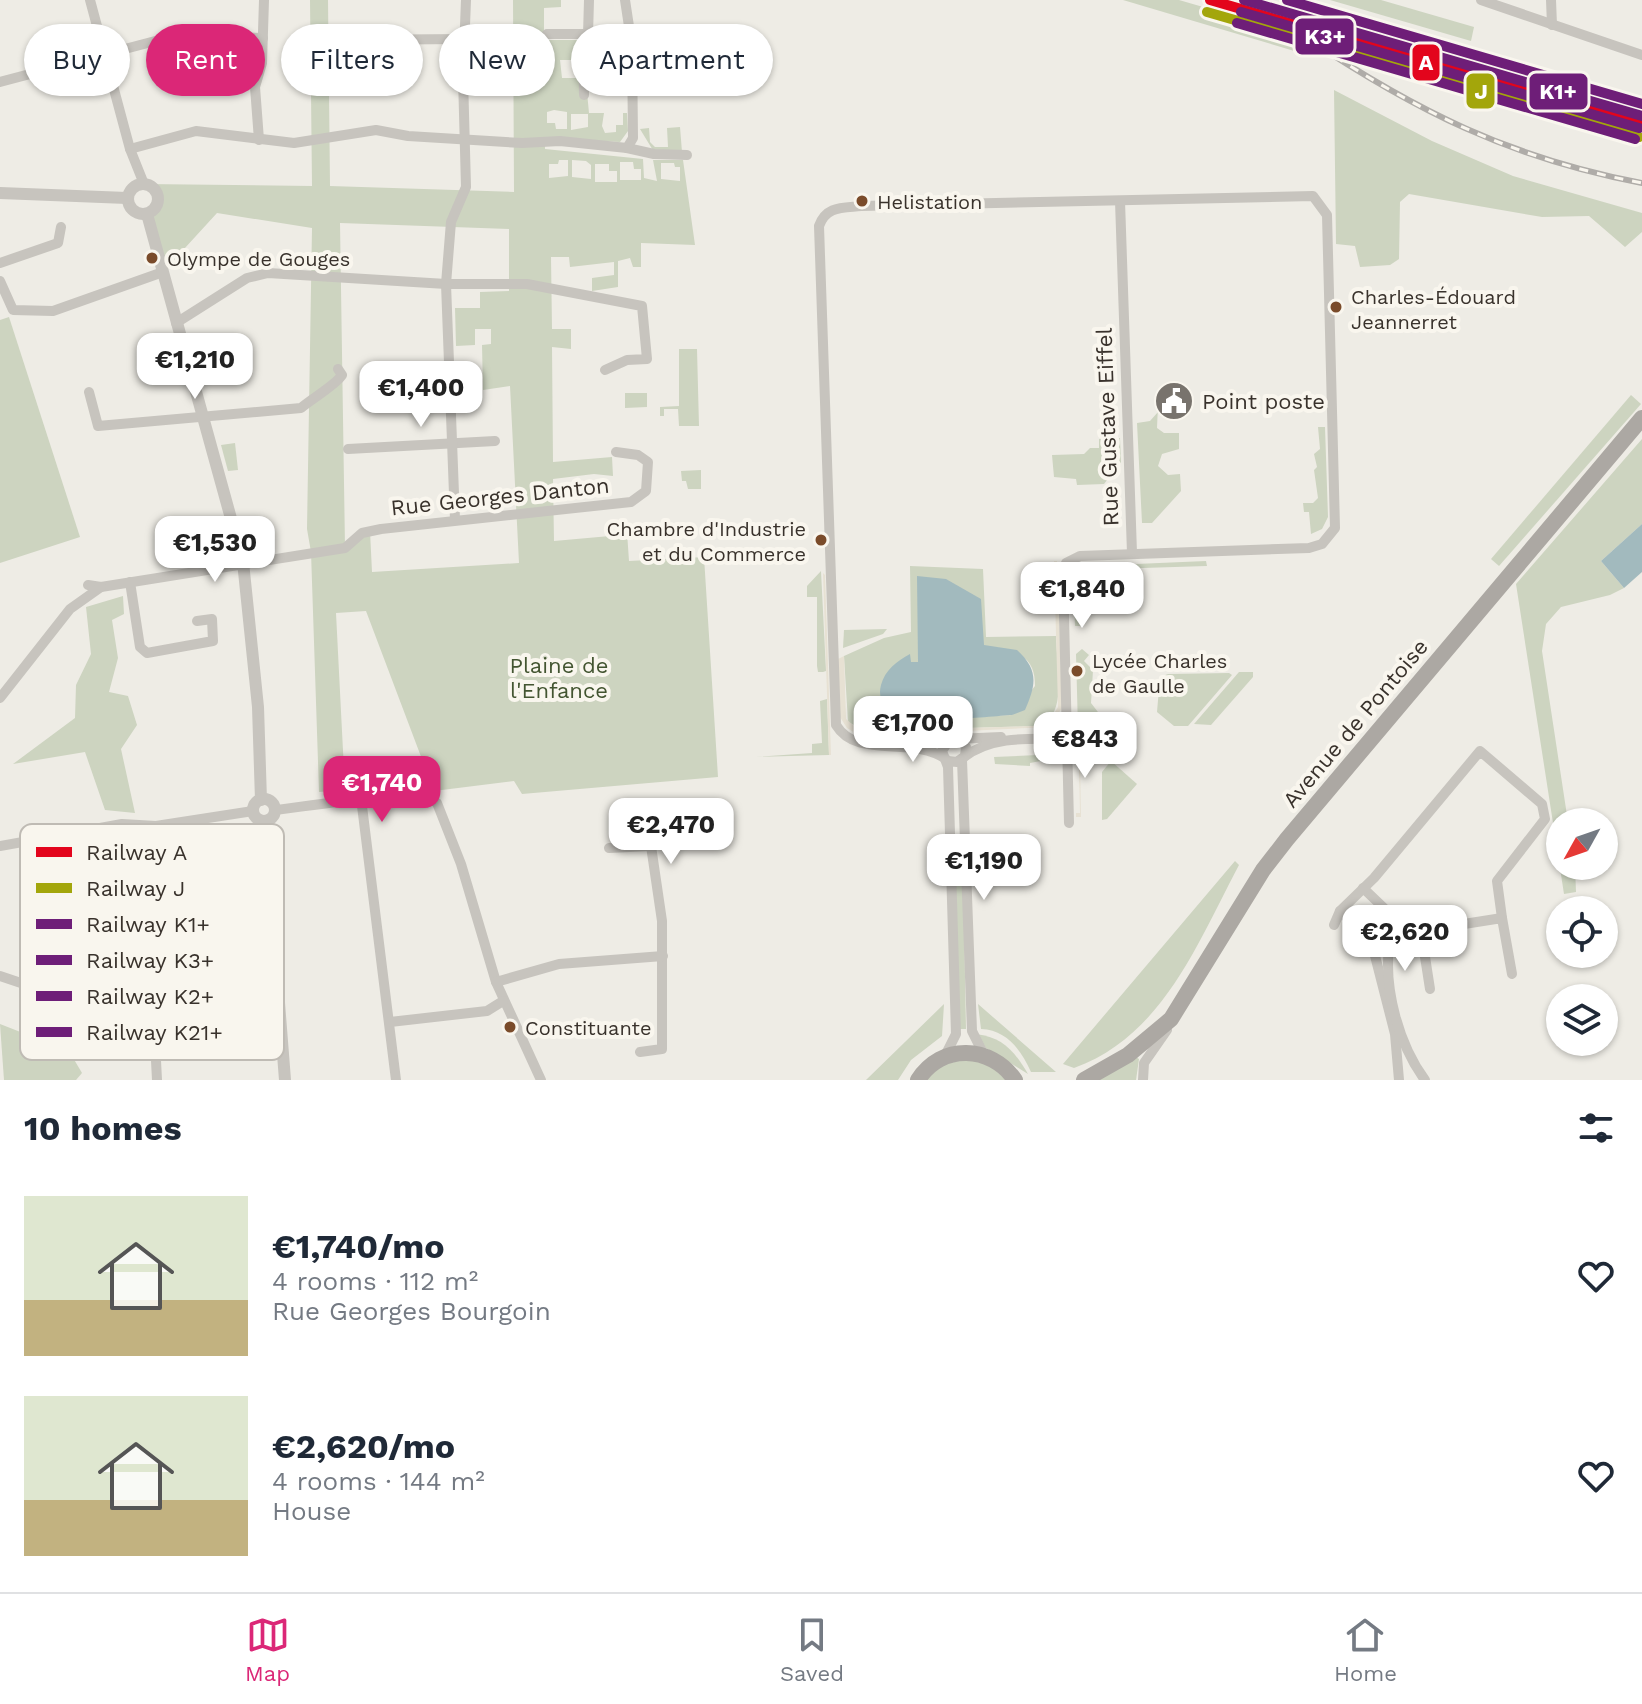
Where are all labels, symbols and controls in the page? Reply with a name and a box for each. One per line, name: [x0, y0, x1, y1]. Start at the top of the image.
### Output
line badge: K3+: [1294, 17, 1355, 56]
chip: Buy: [24, 24, 130, 96]
chip: Rent: [146, 24, 265, 96]
chip: Filters: [281, 24, 423, 96]
chip: New: [439, 24, 555, 96]
chip: Apartment: [571, 24, 773, 96]
text: K3+: [1304, 24, 1346, 49]
line badge: A: [1411, 43, 1441, 82]
text: A: [1419, 50, 1434, 75]
line badge: J: [1465, 72, 1496, 110]
line badge: K1+: [1528, 72, 1589, 111]
text: J: [1474, 79, 1488, 104]
text: K1+: [1539, 79, 1577, 104]
place label: Helistation: [877, 190, 982, 214]
marker: Helistation: [854, 193, 870, 209]
place label: Olympe de Gouges: [167, 247, 350, 271]
marker: Olympe de Gouges: [144, 250, 160, 266]
place label: Charles-Édouard Jeannerret: [1351, 285, 1516, 334]
marker: Charles-Édouard Jeannerret: [1328, 299, 1344, 315]
street label: Rue Gustave Eiffel: [1092, 327, 1123, 527]
pin: €1,210: [130, 333, 260, 401]
text: €1,210: [155, 344, 235, 374]
pin: €1,400: [356, 361, 486, 429]
text: €1,400: [377, 372, 465, 402]
public building icon: Point poste: [1153, 380, 1195, 422]
place label: Point poste: [1202, 389, 1325, 414]
street label: Rue Georges Danton: [389, 473, 611, 520]
pin: €1,530: [150, 516, 280, 584]
place label: Chambre d'Industrie et du Commerce: [607, 517, 806, 566]
text: €1,530: [173, 527, 257, 557]
marker: Chambre d'Industrie et du Commerce: [813, 532, 829, 548]
pin: €1,840: [1017, 562, 1147, 630]
text: €1,840: [1039, 573, 1125, 603]
street label: Avenue de Pontoise: [1278, 634, 1433, 812]
place label: Lycée Charles de Gaulle: [1092, 649, 1227, 698]
park label: Plaine de l'Enfance: [510, 653, 608, 703]
marker: Lycée Charles de Gaulle: [1069, 663, 1085, 679]
pin: €1,700: [848, 696, 978, 764]
text: €1,700: [872, 707, 954, 737]
pin: €843: [1038, 712, 1132, 780]
text: €843: [1052, 723, 1118, 753]
pin: €1,740: [317, 756, 447, 824]
text: €1,740: [341, 767, 423, 797]
pin: €2,470: [606, 798, 736, 866]
north arrow: [1546, 808, 1618, 880]
map controls: [1546, 808, 1618, 1056]
text: €2,470: [627, 809, 715, 839]
legend: [20, 824, 284, 1060]
pin: €1,190: [919, 834, 1049, 902]
text: Railway A: [86, 840, 187, 865]
text: €1,190: [945, 845, 1023, 875]
text: Railway J: [86, 876, 185, 901]
button: locate: [1546, 896, 1618, 968]
pin: €2,620: [1340, 905, 1470, 973]
text: Railway K1+: [86, 912, 210, 937]
text: €2,620: [1360, 916, 1450, 946]
text: Railway K3+: [86, 948, 214, 973]
text: Railway K2+: [86, 984, 214, 1009]
button: layers: [1546, 984, 1618, 1056]
place label: Constituante: [525, 1016, 652, 1040]
marker: Constituante: [502, 1019, 518, 1035]
text: Railway K21+: [86, 1020, 223, 1045]
icon: filters: [1574, 1106, 1618, 1150]
text: 10 homes: [24, 1108, 182, 1148]
text: €1,740/mo: [272, 1226, 445, 1266]
icon: home: [88, 1228, 184, 1324]
icon: heart: [1574, 1254, 1618, 1298]
text: 4 rooms · 112 m²: [272, 1266, 478, 1296]
text: Rue Georges Bourgoin: [272, 1296, 551, 1326]
text: €2,620/mo: [272, 1426, 455, 1466]
icon: home: [88, 1428, 184, 1524]
icon: heart: [1574, 1454, 1618, 1498]
text: 4 rooms · 144 m²: [272, 1466, 485, 1496]
text: House: [272, 1496, 351, 1526]
tab: Map: [245, 1613, 290, 1686]
tab: Saved: [780, 1613, 844, 1686]
tab: Home: [1334, 1613, 1397, 1686]

